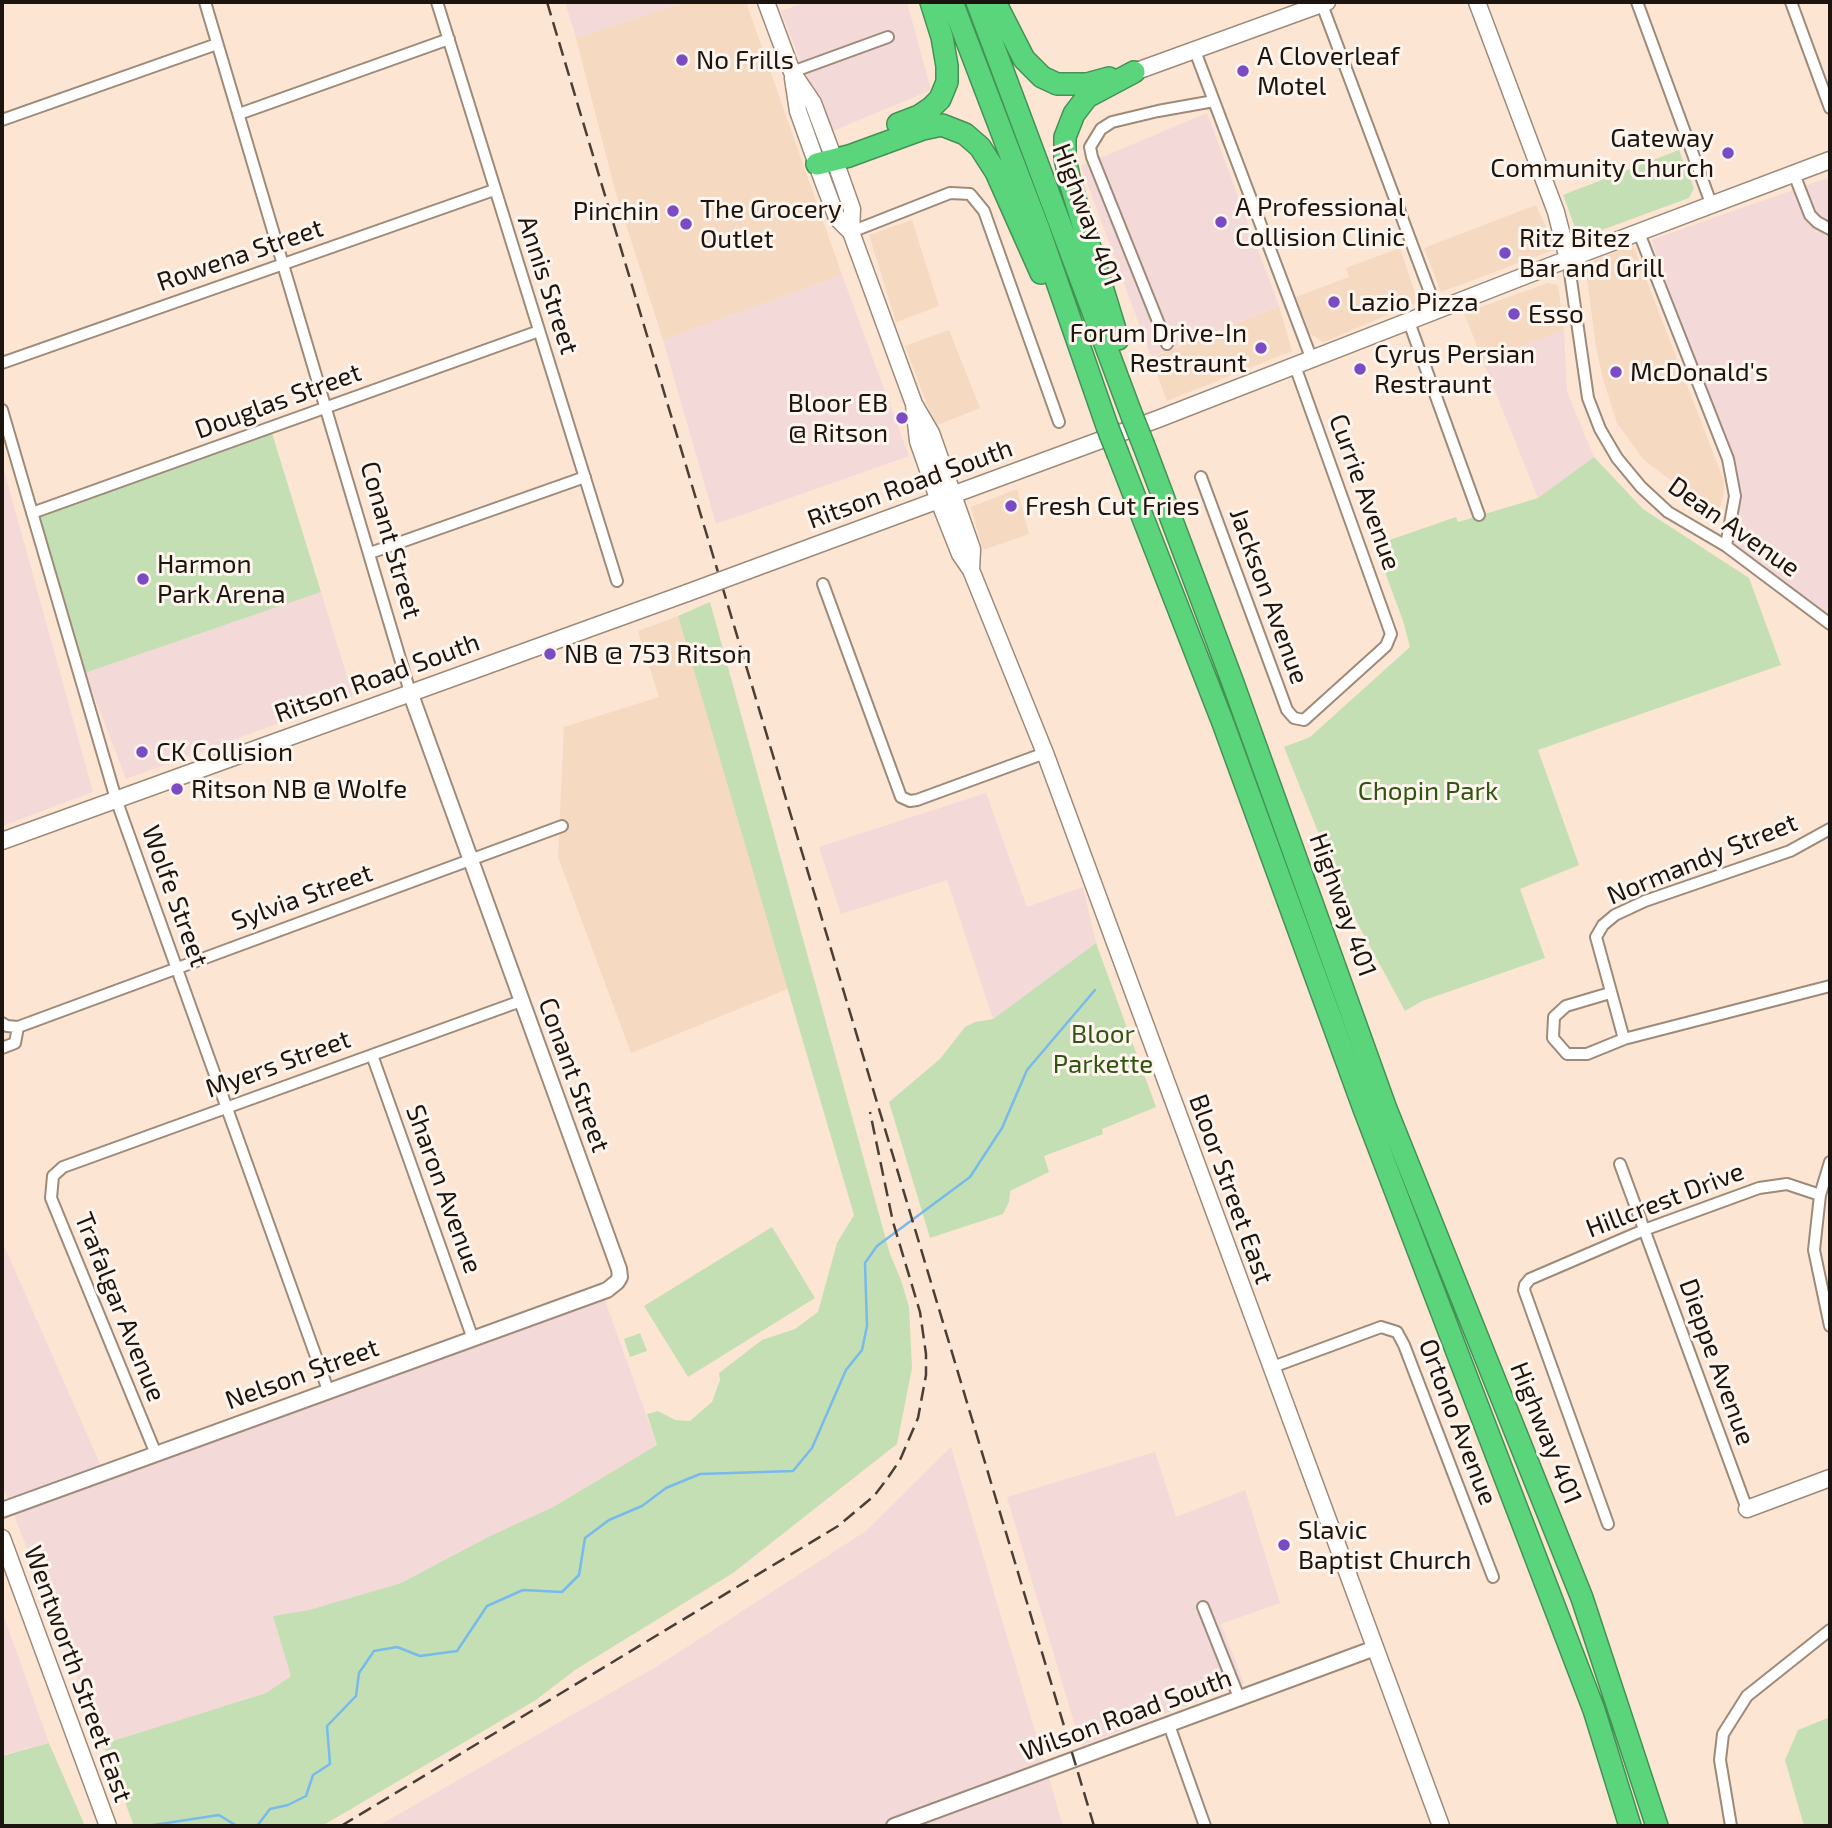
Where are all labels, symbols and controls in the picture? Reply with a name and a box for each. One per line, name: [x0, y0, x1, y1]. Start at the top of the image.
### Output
place label: A Cloverleaf Motel: [1257, 40, 1400, 102]
place label: No Frills: [696, 44, 794, 76]
marker: No Frills: [674, 52, 690, 68]
marker: A Cloverleaf Motel: [1235, 63, 1251, 79]
place label: Gateway Community Church: [1490, 122, 1714, 184]
street label: Highway 401: [1045, 139, 1129, 291]
marker: Gateway Community Church: [1720, 145, 1736, 161]
place label: A Professional Collision Clinic: [1235, 191, 1406, 252]
place label: The Grocery Outlet: [700, 193, 842, 255]
place label: Pinchin: [573, 195, 659, 227]
marker: Pinchin: [665, 203, 681, 219]
street label: Rowena Street: [153, 212, 327, 298]
street label: Annis Street: [511, 212, 585, 358]
marker: A Professional Collision Clinic: [1213, 214, 1229, 230]
marker: The Grocery Outlet: [678, 216, 694, 232]
place label: Ritz Bitez Bar and Grill: [1519, 222, 1664, 284]
marker: Ritz Bitez Bar and Grill: [1497, 245, 1513, 261]
place label: Lazio Pizza: [1348, 286, 1478, 318]
marker: Lazio Pizza: [1326, 294, 1342, 310]
place label: Esso: [1528, 298, 1584, 330]
marker: Esso: [1506, 306, 1522, 322]
place label: Forum Drive-In Restraunt: [1069, 317, 1247, 378]
place label: Cyrus Persian Restraunt: [1374, 338, 1535, 400]
marker: Forum Drive-In Restraunt: [1253, 340, 1269, 356]
street label: Douglas Street: [191, 356, 365, 446]
place label: McDonald's: [1630, 356, 1768, 388]
marker: Cyrus Persian Restraunt: [1352, 361, 1368, 377]
marker: McDonald's: [1608, 364, 1624, 380]
place label: Bloor EB @ Ritson: [788, 387, 888, 448]
marker: Bloor EB @ Ritson: [894, 410, 910, 426]
street label: Currie Avenue: [1322, 410, 1408, 574]
street label: Ritson Road South: [803, 432, 1017, 536]
street label: Conant Street: [354, 458, 428, 622]
street label: Dean Avenue: [1662, 470, 1806, 584]
place label: Fresh Cut Fries: [1025, 490, 1200, 522]
marker: Fresh Cut Fries: [1003, 498, 1019, 514]
street label: Jackson Avenue: [1223, 504, 1315, 688]
place label: Harmon Park Arena: [157, 548, 286, 610]
marker: Harmon Park Arena: [135, 571, 151, 587]
street label: Ritson Road South: [270, 626, 484, 730]
place label: NB @ 753 Ritson: [564, 638, 752, 670]
marker: NB @ 753 Ritson: [542, 646, 558, 662]
place label: CK Collision: [156, 736, 293, 768]
marker: CK Collision: [134, 744, 150, 760]
place label: Ritson NB @ Wolfe: [191, 773, 407, 805]
park label: Chopin Park: [1358, 775, 1498, 807]
marker: Ritson NB @ Wolfe: [169, 781, 185, 797]
street label: Normandy Street: [1602, 807, 1802, 911]
street label: Wolfe Street: [135, 821, 215, 971]
street label: Highway 401: [1303, 829, 1383, 981]
street label: Sylvia Street: [227, 857, 377, 937]
street label: Conant Street: [532, 994, 616, 1156]
park label: Bloor Parkette: [1053, 1018, 1153, 1080]
street label: Myers Street: [201, 1023, 355, 1105]
street label: Bloor Street East: [1182, 1090, 1280, 1288]
street label: Sharon Avenue: [399, 1101, 489, 1277]
street label: Hillcrest Drive: [1582, 1156, 1748, 1244]
street label: Trafalgar Avenue: [68, 1208, 172, 1406]
street label: Dieppe Avenue: [1672, 1275, 1762, 1449]
street label: Nelson Street: [221, 1332, 383, 1416]
street label: Ortono Avenue: [1412, 1335, 1504, 1509]
street label: Highway 401: [1503, 1357, 1589, 1509]
place label: Slavic Baptist Church: [1298, 1514, 1471, 1576]
marker: Slavic Baptist Church: [1276, 1537, 1292, 1553]
street label: Wentworth Street East: [17, 1542, 139, 1806]
street label: Wilson Road South: [1016, 1662, 1236, 1768]

